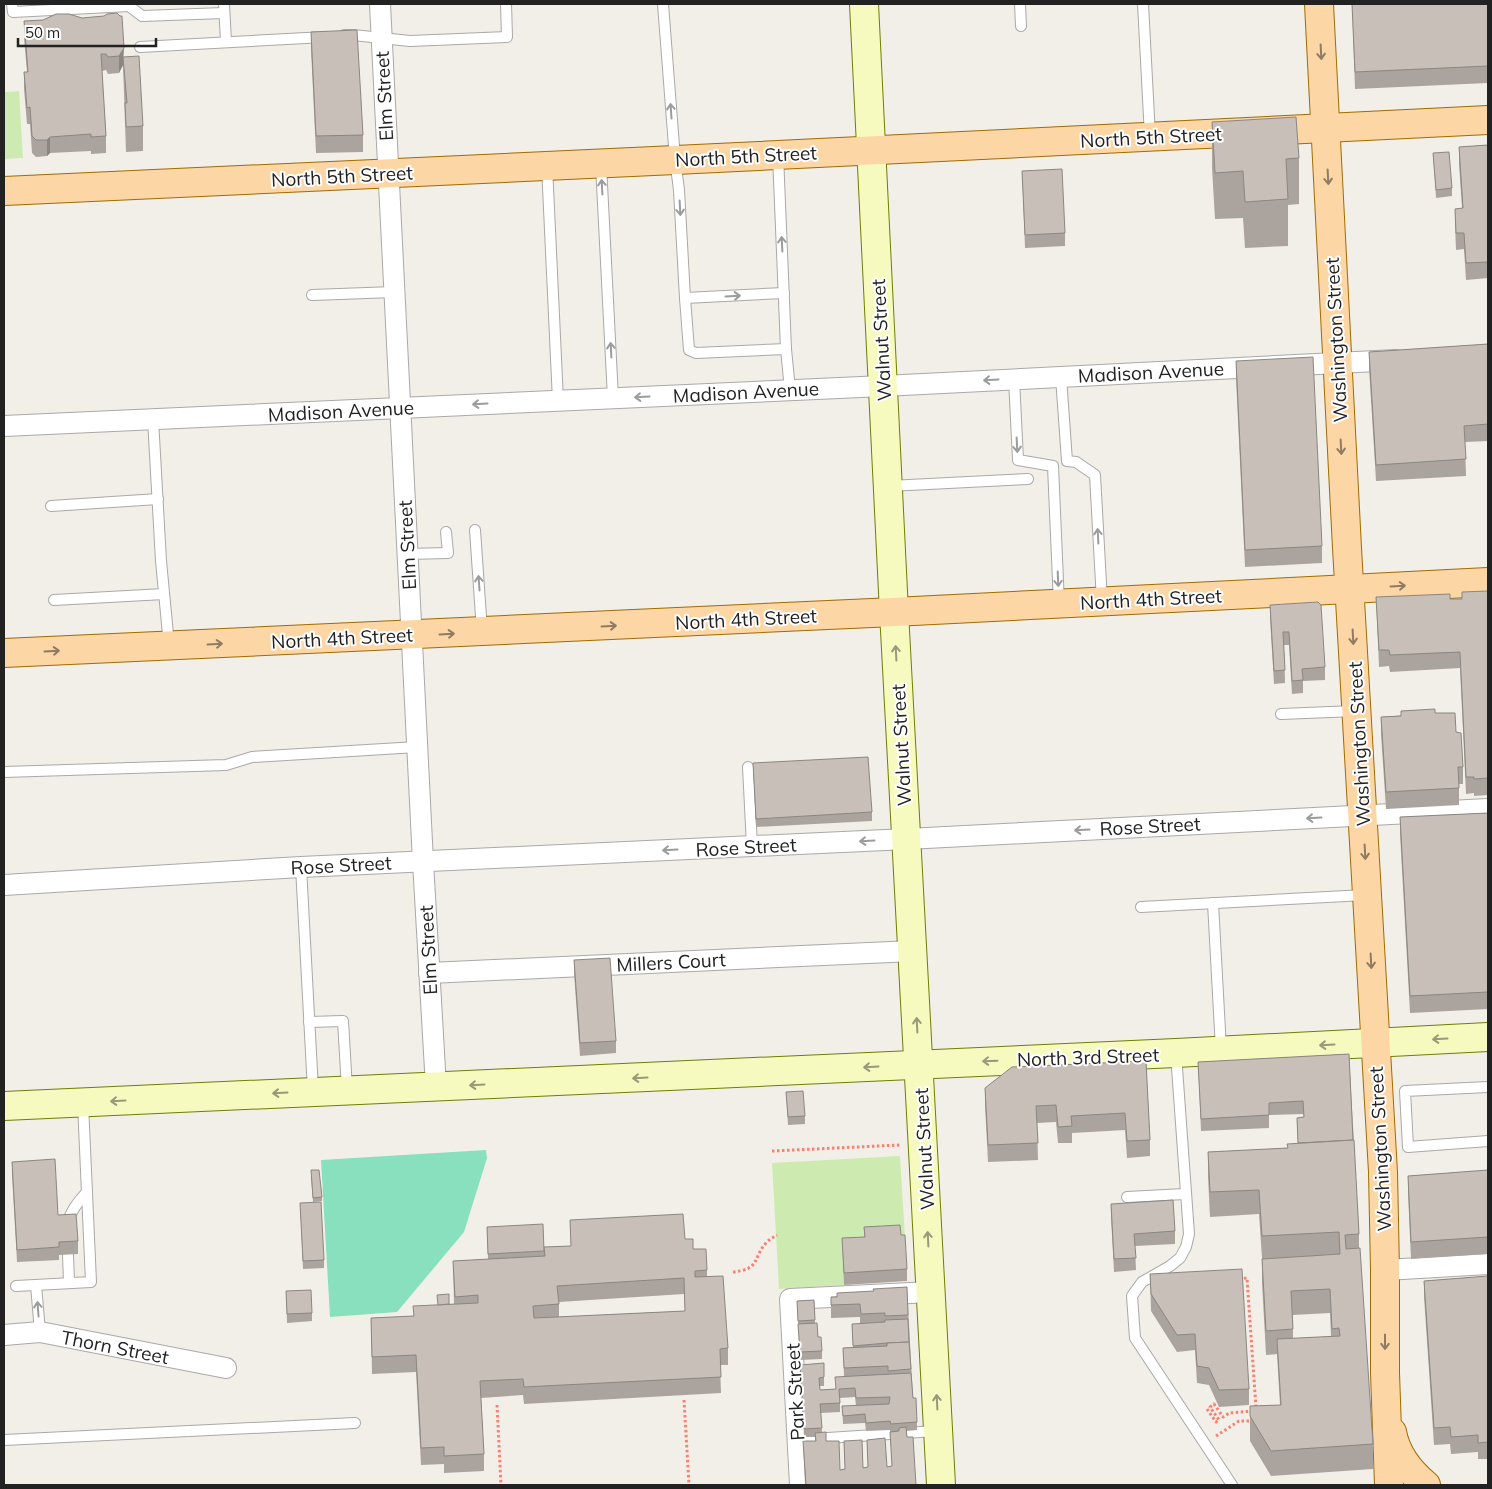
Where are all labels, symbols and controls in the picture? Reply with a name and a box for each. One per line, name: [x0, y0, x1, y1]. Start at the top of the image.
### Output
scale bar: [18, 15, 155, 47]
text: 50 m: [25, 23, 60, 42]
one-way arrow: [1317, 44, 1326, 60]
street label: Elm Street: [370, 50, 398, 142]
one-way arrow: [666, 103, 676, 119]
street label: North 5th Street: [1080, 121, 1223, 153]
street label: North 5th Street: [675, 140, 818, 172]
street label: North 5th Street: [271, 160, 414, 192]
one-way arrow: [1323, 169, 1332, 185]
one-way arrow: [597, 180, 606, 196]
one-way arrow: [675, 199, 684, 215]
one-way arrow: [777, 237, 786, 253]
street label: Washington Street: [1320, 257, 1352, 423]
street label: Walnut Street: [866, 278, 896, 402]
one-way arrow: [725, 291, 741, 300]
one-way arrow: [606, 342, 615, 358]
street label: Madison Avenue: [1077, 356, 1225, 388]
street label: Madison Avenue: [672, 376, 820, 408]
one-way arrow: [983, 376, 999, 385]
one-way arrow: [634, 392, 650, 401]
street label: Madison Avenue: [267, 395, 415, 427]
one-way arrow: [472, 400, 488, 409]
one-way arrow: [1013, 437, 1022, 453]
one-way arrow: [1337, 438, 1346, 454]
street label: Elm Street: [393, 499, 421, 591]
one-way arrow: [1094, 528, 1103, 544]
one-way arrow: [1053, 570, 1062, 586]
one-way arrow: [474, 576, 483, 592]
one-way arrow: [1390, 582, 1406, 591]
street label: North 4th Street: [1080, 583, 1223, 615]
street label: North 4th Street: [675, 603, 818, 635]
one-way arrow: [601, 621, 617, 630]
street label: North 4th Street: [271, 622, 414, 654]
one-way arrow: [439, 629, 455, 638]
one-way arrow: [1348, 629, 1357, 645]
one-way arrow: [206, 639, 223, 649]
one-way arrow: [892, 645, 901, 661]
one-way arrow: [44, 647, 60, 656]
street label: Washington Street: [1343, 661, 1375, 827]
street label: Walnut Street: [886, 683, 916, 807]
street label: Rose Street: [1099, 811, 1201, 841]
one-way arrow: [1306, 814, 1322, 823]
one-way arrow: [1074, 825, 1090, 835]
street label: Rose Street: [695, 832, 797, 862]
one-way arrow: [859, 836, 875, 845]
one-way arrow: [1360, 844, 1369, 860]
one-way arrow: [662, 845, 678, 855]
street label: Rose Street: [290, 850, 392, 880]
street label: Elm Street: [414, 904, 442, 996]
street label: Millers Court: [616, 947, 727, 977]
one-way arrow: [1366, 952, 1375, 968]
one-way arrow: [913, 1017, 922, 1033]
one-way arrow: [1432, 1035, 1448, 1044]
one-way arrow: [1319, 1040, 1335, 1049]
street label: North 3rd Street: [1016, 1043, 1160, 1071]
one-way arrow: [982, 1057, 998, 1066]
one-way arrow: [863, 1062, 879, 1071]
street label: Washington Street: [1364, 1066, 1396, 1232]
one-way arrow: [632, 1073, 648, 1082]
one-way arrow: [469, 1080, 486, 1090]
street label: Walnut Street: [909, 1087, 939, 1211]
one-way arrow: [272, 1089, 288, 1098]
one-way arrow: [110, 1096, 126, 1106]
one-way arrow: [924, 1232, 933, 1248]
one-way arrow: [34, 1301, 43, 1317]
street label: Thorn Street: [59, 1325, 171, 1369]
one-way arrow: [1380, 1334, 1390, 1350]
street label: Park Street: [780, 1342, 810, 1441]
one-way arrow: [932, 1394, 941, 1410]

